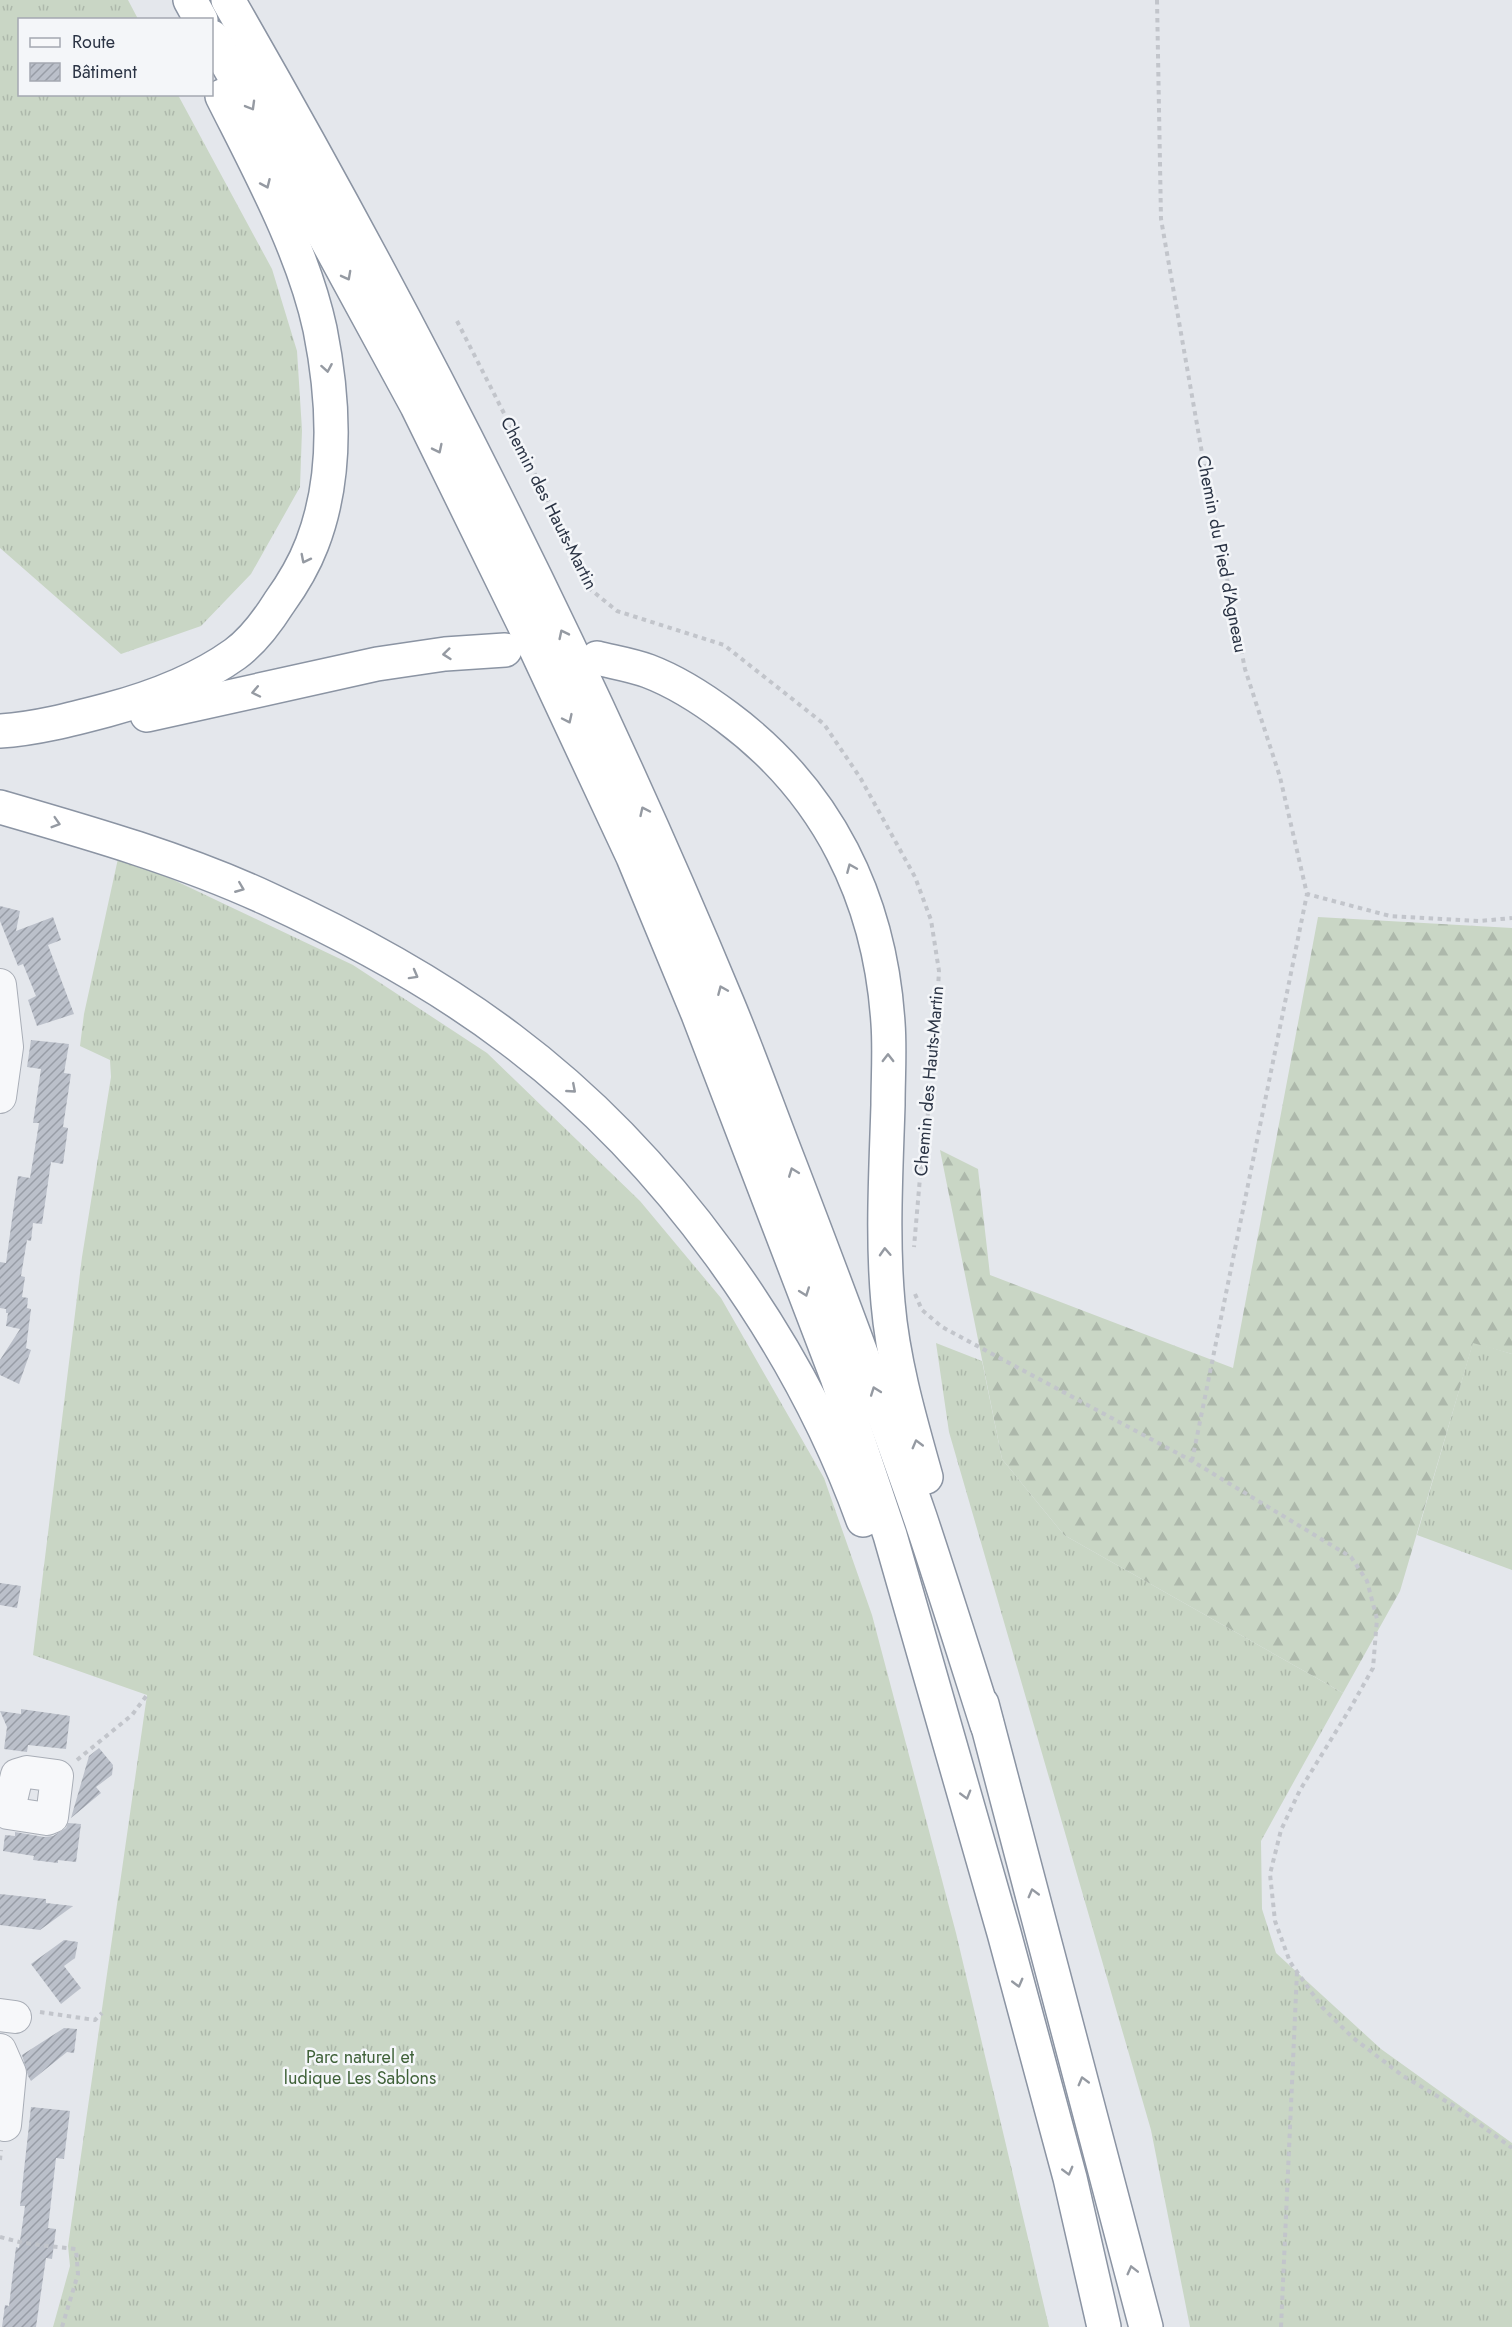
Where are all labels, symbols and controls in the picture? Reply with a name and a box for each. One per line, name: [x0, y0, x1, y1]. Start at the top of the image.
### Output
legend: [18, 18, 213, 96]
text: Route: [72, 29, 115, 55]
text: Bâtiment: [72, 59, 138, 85]
one-way arrow: [244, 100, 256, 110]
one-way arrow: [258, 178, 270, 189]
one-way arrow: [340, 270, 351, 281]
one-way arrow: [320, 364, 332, 373]
street label: Chemin des Hauts-Martin: [494, 412, 604, 594]
one-way arrow: [430, 442, 442, 453]
street label: Chemin du Pied d’Agneau: [1190, 453, 1254, 655]
one-way arrow: [300, 553, 312, 564]
one-way arrow: [559, 629, 571, 640]
one-way arrow: [442, 647, 451, 660]
one-way arrow: [251, 685, 261, 698]
one-way arrow: [561, 712, 573, 723]
one-way arrow: [640, 807, 652, 818]
one-way arrow: [50, 816, 61, 828]
one-way arrow: [846, 863, 858, 874]
one-way arrow: [234, 881, 245, 893]
one-way arrow: [408, 968, 418, 980]
one-way arrow: [718, 985, 730, 996]
street label: Chemin des Hauts-Martin: [908, 985, 950, 1177]
one-way arrow: [882, 1053, 894, 1062]
one-way arrow: [565, 1082, 576, 1093]
one-way arrow: [787, 1167, 800, 1178]
one-way arrow: [879, 1248, 892, 1257]
one-way arrow: [798, 1286, 811, 1297]
one-way arrow: [869, 1386, 882, 1397]
one-way arrow: [912, 1439, 924, 1450]
one-way arrow: [958, 1790, 971, 1800]
one-way arrow: [1028, 1888, 1040, 1899]
one-way arrow: [1010, 1978, 1023, 1988]
park label: Parc naturel et ludique Les Sablons: [284, 2044, 436, 2091]
one-way arrow: [1078, 2077, 1090, 2087]
one-way arrow: [1061, 2166, 1074, 2176]
one-way arrow: [1126, 2265, 1139, 2275]

